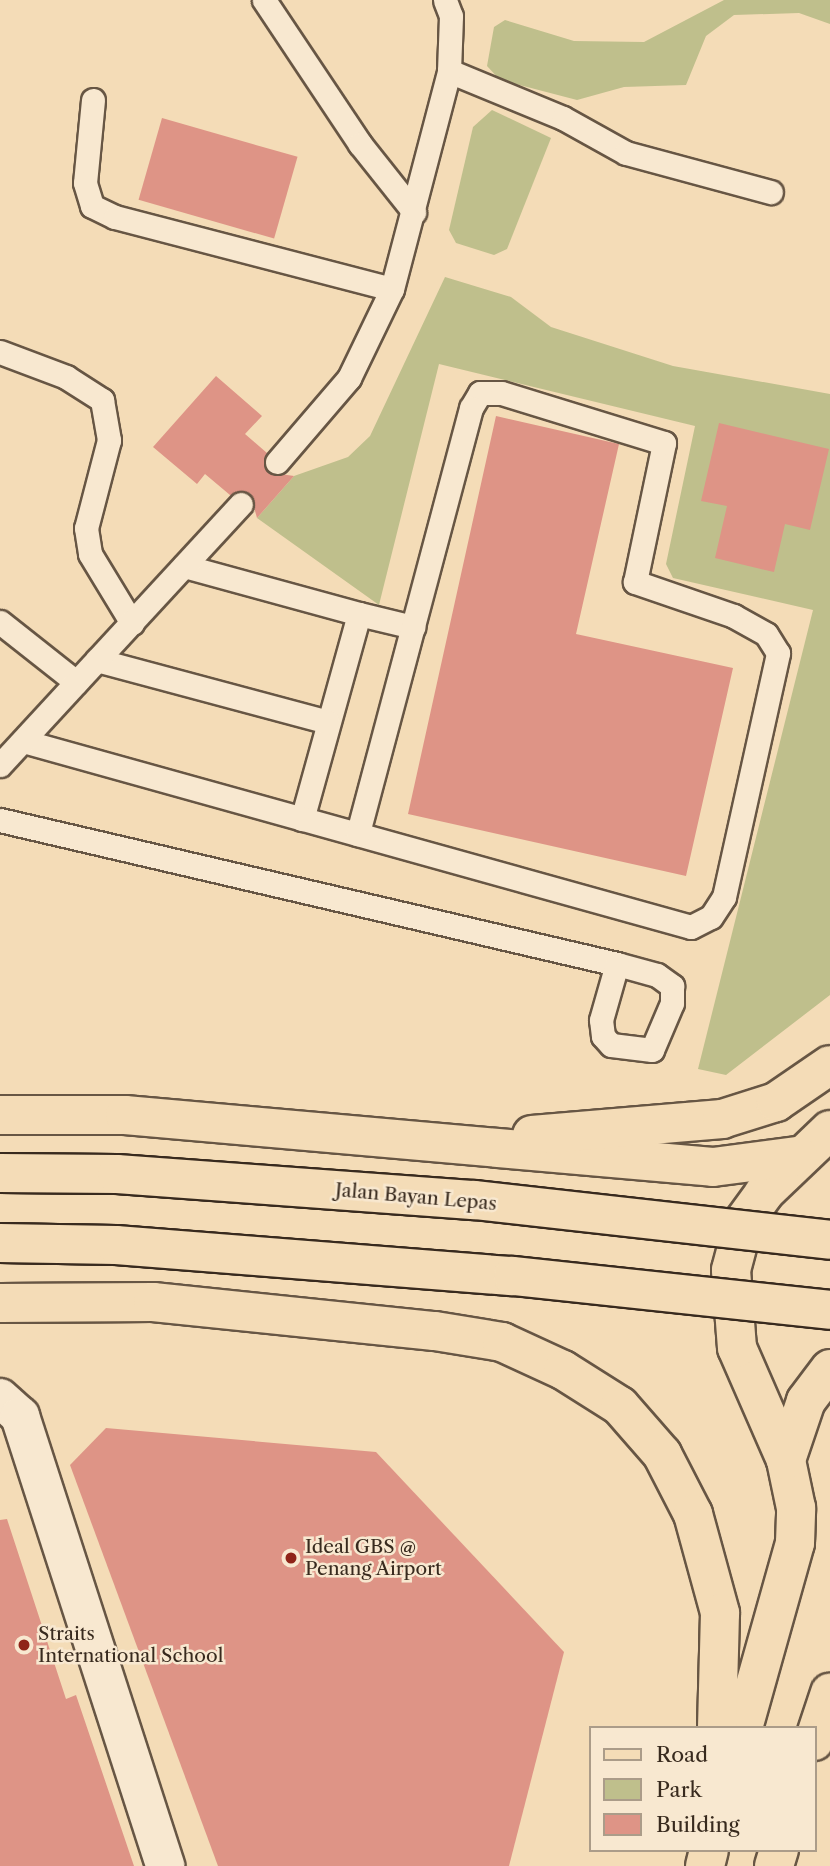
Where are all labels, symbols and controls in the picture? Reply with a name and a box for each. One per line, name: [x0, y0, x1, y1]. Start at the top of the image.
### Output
street label: Jalan Bayan Lepas: [334, 1179, 498, 1215]
place label: Ideal GBS @ Penang Airport: [305, 1536, 443, 1580]
marker: Ideal GBS @ Penang Airport: [283, 1550, 299, 1566]
place label: Straits International School: [38, 1623, 223, 1667]
marker: Straits International School: [16, 1637, 32, 1653]
legend: [588, 1726, 816, 1852]
text: Road: [656, 1742, 708, 1767]
text: Park: [656, 1777, 702, 1802]
text: Building: [656, 1812, 740, 1837]

